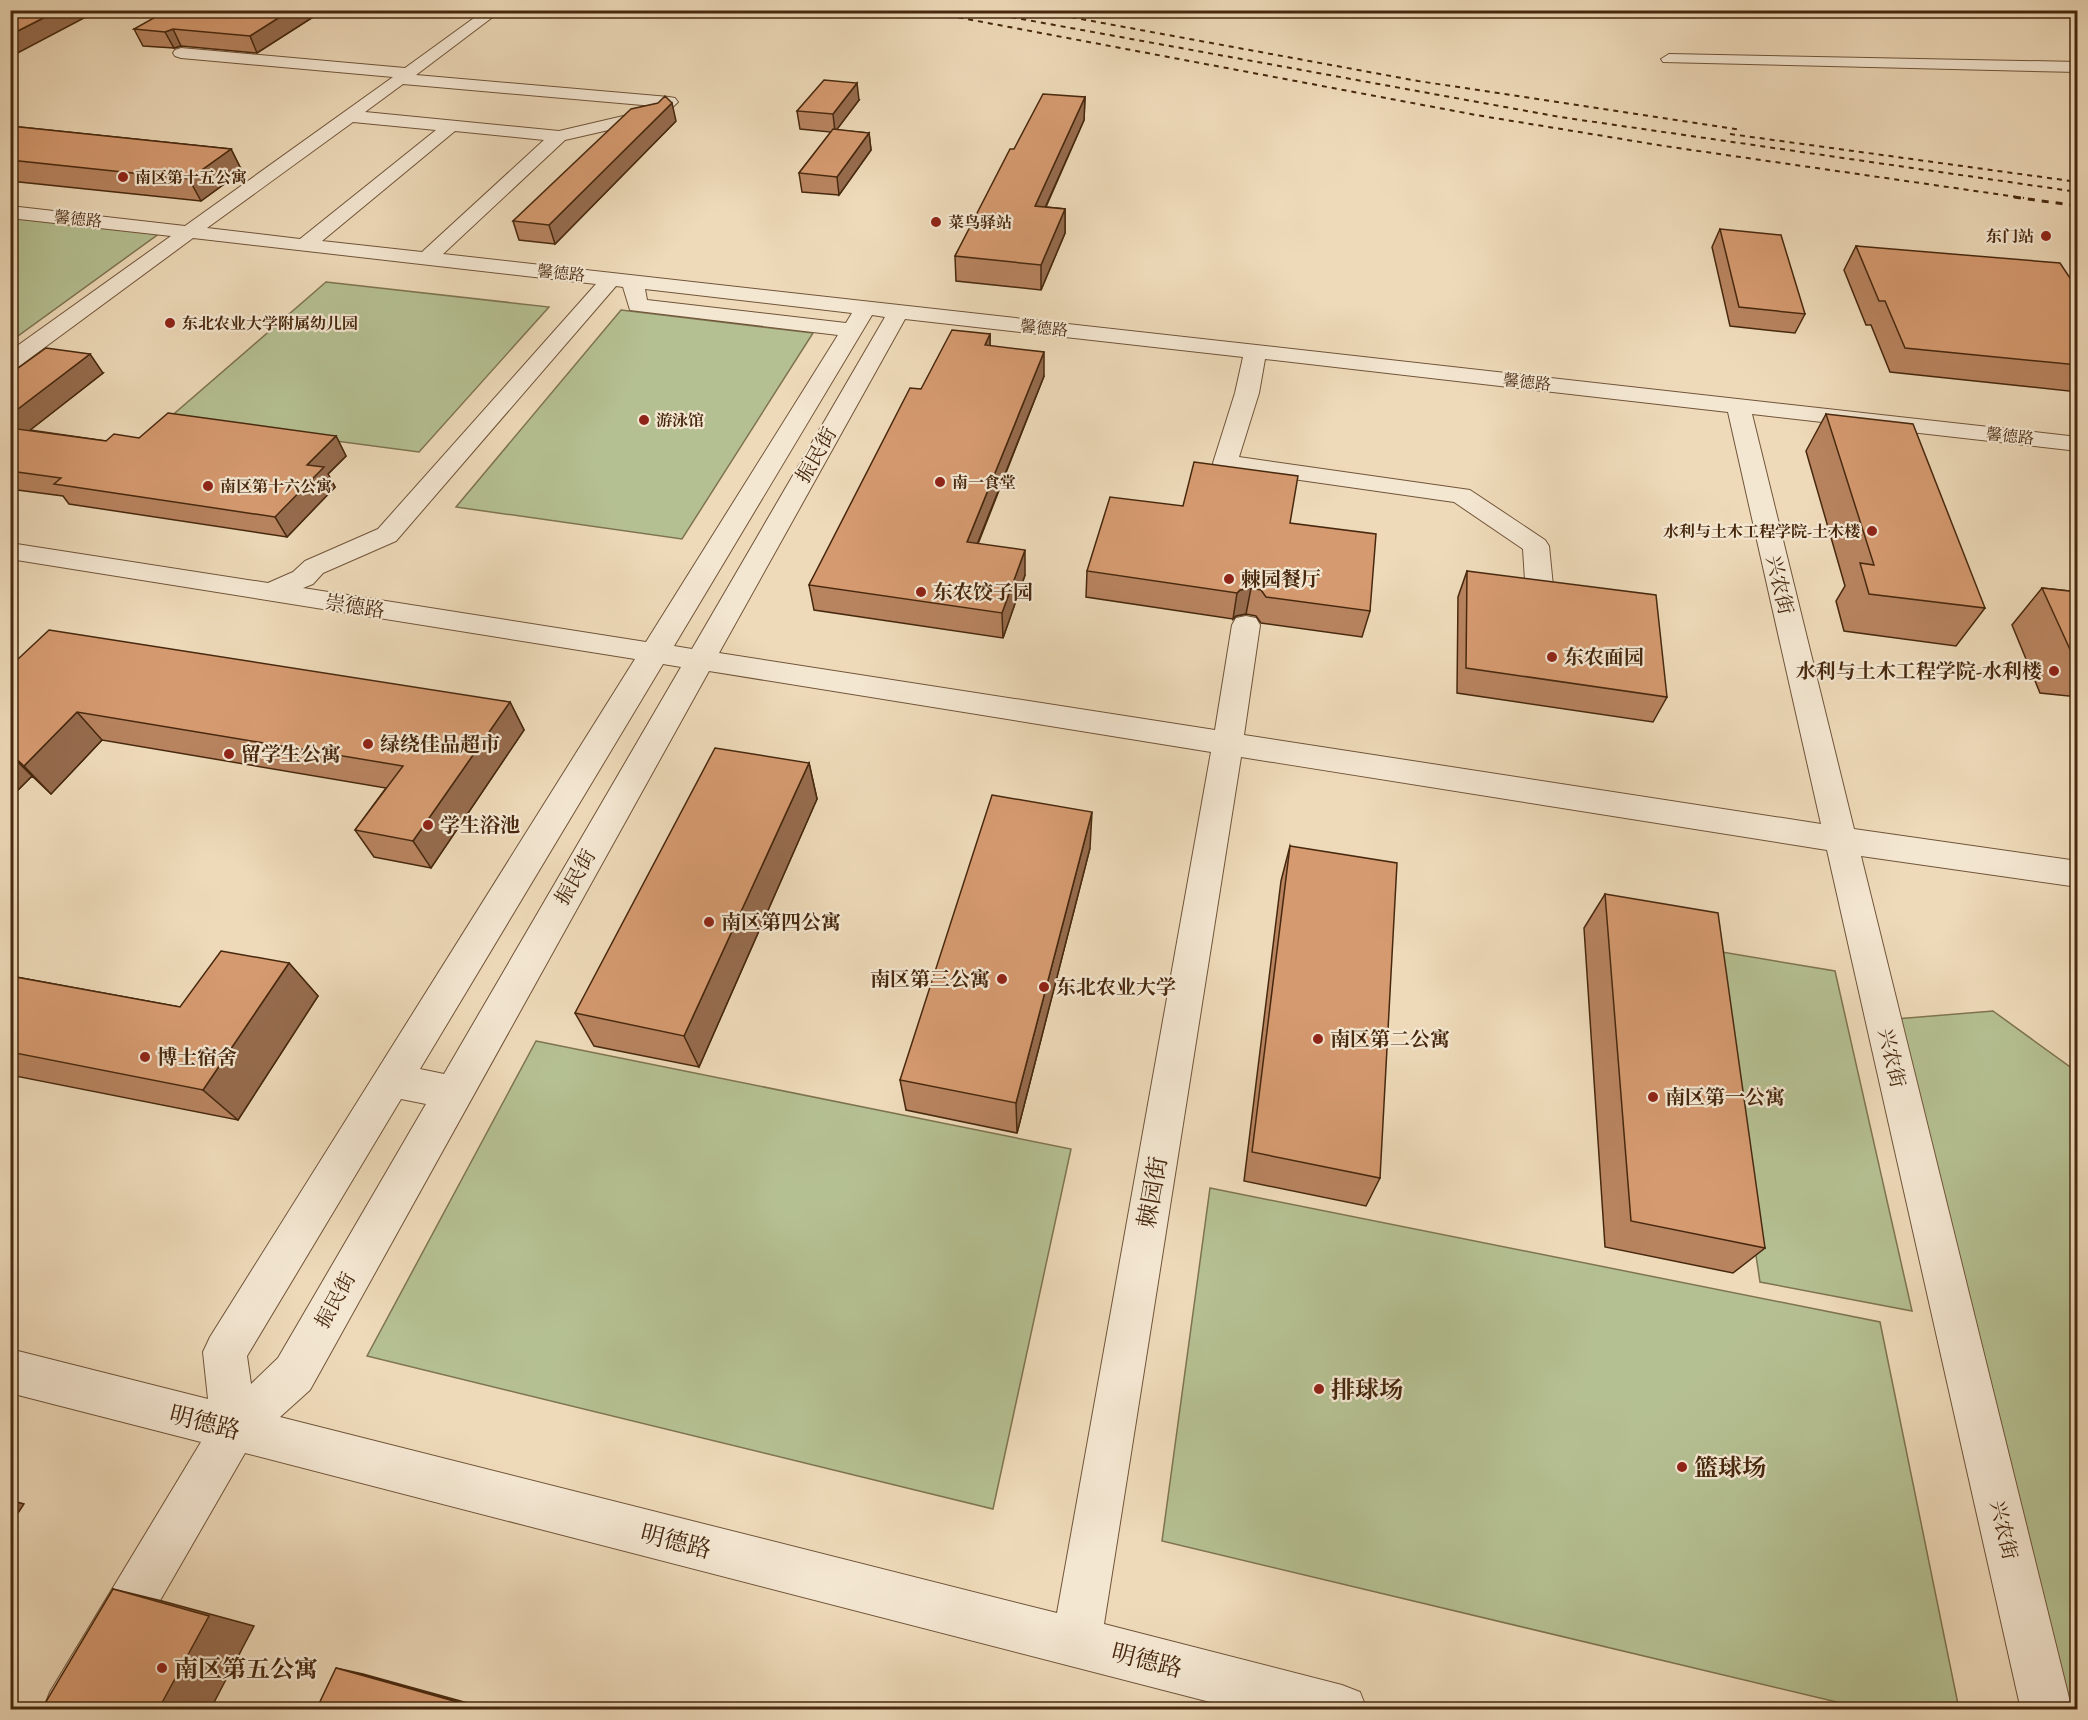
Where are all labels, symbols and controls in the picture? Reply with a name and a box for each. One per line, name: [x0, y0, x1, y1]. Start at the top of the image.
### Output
place label: 南区第十五公寓: [135, 167, 247, 188]
marker: 南区第十五公寓: [116, 170, 130, 184]
street label: 馨德路: [53, 206, 103, 232]
place label: 菜鸟驿站: [948, 212, 1012, 233]
marker: 菜鸟驿站: [929, 215, 943, 229]
place label: 东门站: [1986, 226, 2034, 247]
marker: 东门站: [2039, 229, 2053, 243]
street label: 馨德路: [536, 260, 586, 286]
place label: 东北农业大学附属幼儿园: [182, 313, 358, 334]
street label: 馨德路: [1019, 315, 1069, 341]
marker: 东北农业大学附属幼儿园: [163, 316, 177, 330]
street label: 馨德路: [1502, 369, 1552, 395]
place label: 游泳馆: [656, 410, 704, 431]
marker: 游泳馆: [637, 413, 651, 427]
street label: 振民街: [790, 423, 842, 487]
street label: 馨德路: [1985, 423, 2035, 449]
place label: 南一食堂: [952, 472, 1016, 493]
marker: 南一食堂: [933, 475, 947, 489]
place label: 南区第十六公寓: [220, 476, 332, 497]
marker: 南区第十六公寓: [201, 479, 215, 493]
place label: 水利与土木工程学院-土木楼: [1663, 521, 1860, 542]
marker: 水利与土木工程学院-土木楼: [1865, 524, 1879, 538]
street label: 兴农街: [1761, 553, 1799, 617]
place label: 棘园餐厅: [1241, 566, 1321, 592]
marker: 棘园餐厅: [1222, 572, 1236, 586]
place label: 东农饺子园: [933, 579, 1033, 605]
marker: 东农饺子园: [914, 585, 928, 599]
street label: 崇德路: [323, 588, 387, 624]
place label: 东农面园: [1564, 644, 1644, 670]
marker: 东农面园: [1545, 650, 1559, 664]
place label: 水利与土木工程学院-水利楼: [1796, 658, 2042, 684]
marker: 水利与土木工程学院-水利楼: [2047, 664, 2061, 678]
place label: 绿绕佳品超市: [380, 731, 500, 757]
marker: 绿绕佳品超市: [361, 737, 375, 751]
place label: 留学生公寓: [241, 741, 341, 767]
marker: 留学生公寓: [222, 747, 236, 761]
place label: 学生浴池: [440, 812, 520, 838]
marker: 学生浴池: [421, 818, 435, 832]
street label: 振民街: [549, 845, 601, 909]
place label: 南区第四公寓: [721, 909, 841, 935]
marker: 南区第四公寓: [702, 915, 716, 929]
place label: 南区第三公寓: [870, 966, 990, 992]
marker: 南区第三公寓: [995, 972, 1009, 986]
place label: 东北农业大学: [1056, 974, 1176, 1000]
marker: 东北农业大学: [1037, 980, 1051, 994]
place label: 南区第二公寓: [1330, 1026, 1450, 1052]
street label: 兴农街: [1873, 1026, 1911, 1090]
marker: 南区第二公寓: [1311, 1032, 1325, 1046]
place label: 博士宿舍: [157, 1044, 237, 1070]
marker: 博士宿舍: [138, 1050, 152, 1064]
place label: 南区第一公寓: [1665, 1084, 1785, 1110]
marker: 南区第一公寓: [1646, 1090, 1660, 1104]
street label: 棘园街: [1130, 1154, 1174, 1230]
street label: 振民街: [309, 1267, 361, 1333]
place label: 排球场: [1331, 1374, 1403, 1405]
marker: 排球场: [1312, 1382, 1326, 1396]
street label: 明德路: [166, 1398, 244, 1446]
place label: 篮球场: [1694, 1452, 1766, 1483]
marker: 篮球场: [1675, 1460, 1689, 1474]
street label: 兴农街: [1985, 1498, 2023, 1562]
street label: 明德路: [637, 1517, 715, 1565]
street label: 明德路: [1108, 1636, 1186, 1684]
place label: 南区第五公寓: [174, 1653, 318, 1684]
marker: 南区第五公寓: [155, 1661, 169, 1675]

